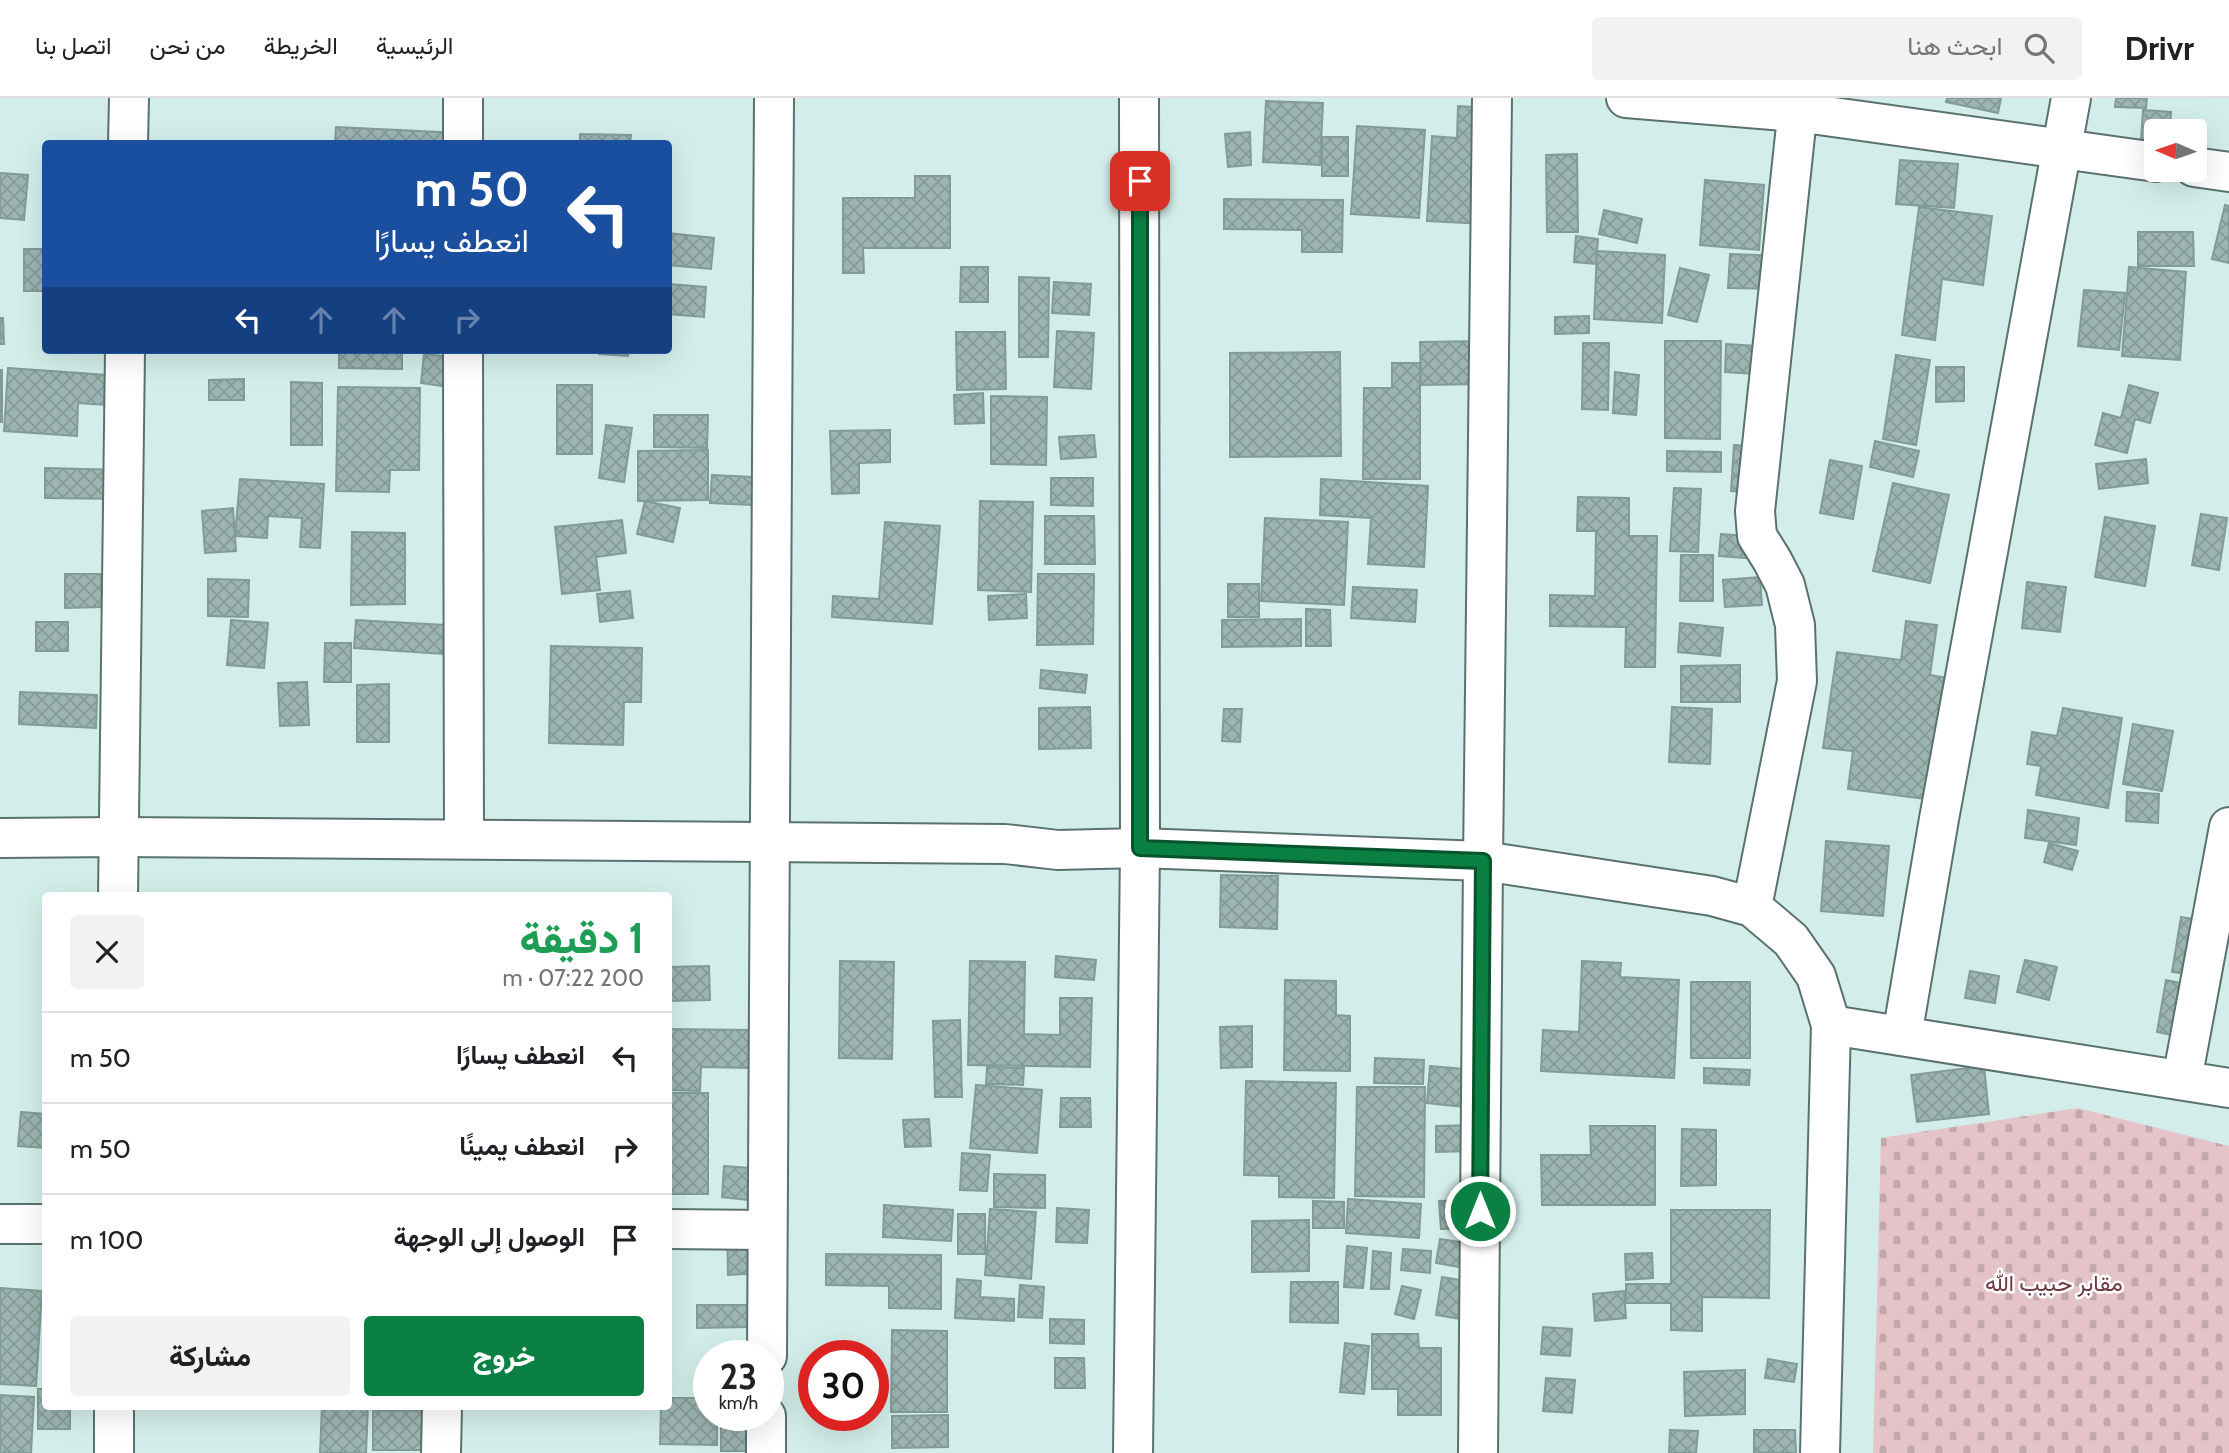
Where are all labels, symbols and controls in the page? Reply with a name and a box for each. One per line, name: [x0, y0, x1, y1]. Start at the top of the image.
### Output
search box: [1592, 17, 2082, 80]
text: Drivr: [2124, 28, 2194, 68]
icon: search: [2020, 29, 2058, 67]
text: ابحث هنا: [1907, 30, 2002, 62]
text: اتصل بنا: [35, 31, 112, 60]
text: من نحن: [150, 31, 226, 60]
text: الخريطة: [264, 31, 338, 60]
text: الرئيسية: [376, 31, 453, 60]
north arrow: [2144, 119, 2207, 182]
map controls: [2144, 119, 2207, 182]
pin: [1110, 151, 1170, 211]
text: 50 m: [414, 159, 529, 218]
icon: arrive: [1121, 162, 1159, 200]
icon: left: [553, 168, 644, 259]
text: انعطف يسارًا: [374, 221, 529, 260]
icon: left: [229, 301, 267, 339]
icon: ahead: [302, 301, 340, 339]
icon: ahead: [375, 301, 413, 339]
icon: right: [448, 301, 486, 339]
text: 1 دقيقة: [520, 912, 644, 964]
button: close: [70, 915, 144, 989]
text: 200 m · 07:22: [502, 964, 644, 992]
text: انعطف يسارًا: [456, 1039, 585, 1071]
icon: left: [606, 1039, 644, 1077]
text: 50 m: [70, 1042, 131, 1074]
text: انعطف يمينًا: [459, 1130, 585, 1162]
icon: right: [606, 1130, 644, 1168]
text: 50 m: [70, 1133, 131, 1165]
position arrow: [1443, 1174, 1517, 1248]
text: الوصول إلى الوجهة: [394, 1221, 585, 1253]
icon: arrive: [606, 1221, 644, 1259]
text: 100 m: [70, 1224, 143, 1256]
park label: مقابر حبيب الله: [1985, 1269, 2123, 1298]
button: مشاركة: [70, 1316, 350, 1396]
button: خروج: [364, 1316, 644, 1396]
speed limit sign: 30: [798, 1340, 889, 1431]
text: 23: [720, 1355, 757, 1398]
text: km/h: [719, 1392, 758, 1414]

